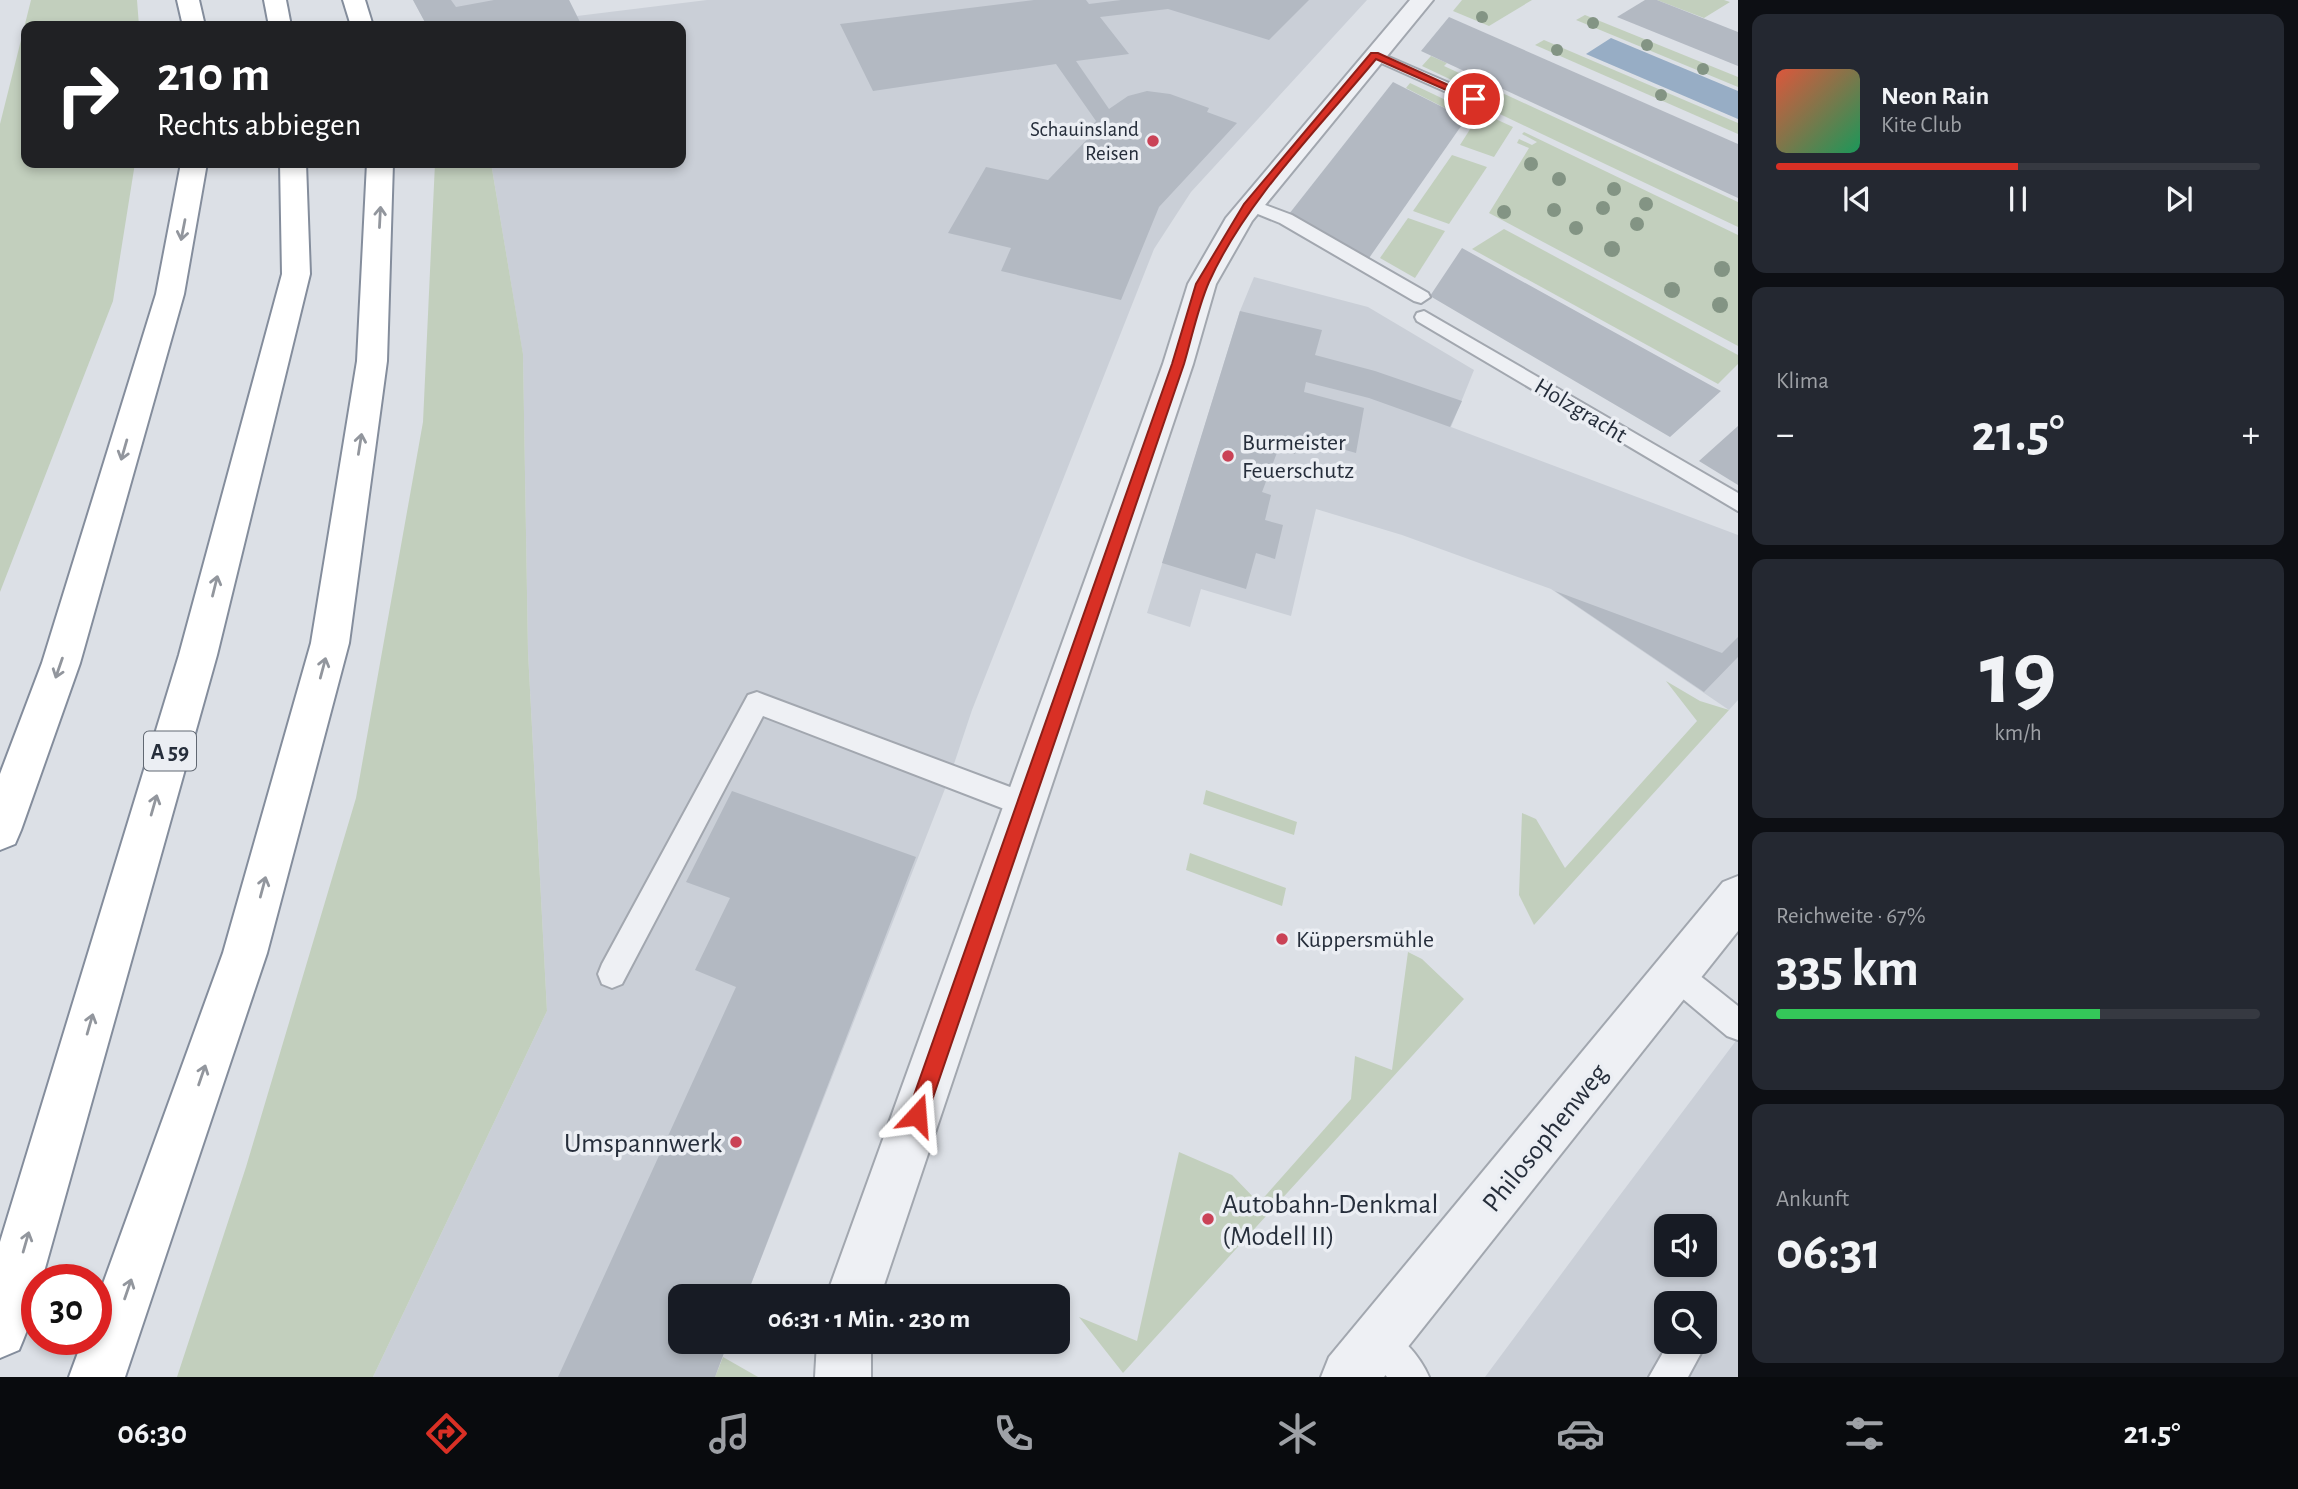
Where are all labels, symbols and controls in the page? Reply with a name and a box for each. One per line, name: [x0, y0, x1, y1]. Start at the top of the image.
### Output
icon: right: [42, 49, 133, 140]
text: 210 m: [157, 51, 270, 100]
pin: [1444, 69, 1504, 129]
icon: arrive: [1455, 80, 1493, 118]
text: Neon Rain: [1881, 83, 1989, 109]
text: Rechts abbiegen: [157, 109, 361, 141]
text: Kite Club: [1881, 114, 1962, 137]
place label: Schauinsland Reisen: [1030, 119, 1139, 164]
marker: Schauinsland Reisen: [1145, 133, 1161, 149]
icon: previous: [1838, 180, 1876, 218]
icon: pause: [1999, 180, 2037, 218]
icon: next: [2160, 180, 2198, 218]
one-way arrow: [373, 206, 386, 229]
one-way arrow: [175, 218, 189, 241]
text: Klima: [1776, 370, 1829, 393]
street label: Holzgracht: [1530, 374, 1631, 448]
text: 21.5°: [1972, 408, 2064, 460]
text: −: [1776, 416, 1794, 454]
text: +: [2242, 416, 2260, 454]
place label: Burmeister Feuerschutz: [1242, 431, 1354, 483]
one-way arrow: [354, 433, 367, 456]
one-way arrow: [117, 438, 130, 460]
marker: Burmeister Feuerschutz: [1220, 448, 1236, 464]
one-way arrow: [209, 575, 222, 598]
text: 19: [1980, 629, 2056, 720]
one-way arrow: [52, 656, 64, 678]
one-way arrow: [317, 657, 330, 680]
text: km/h: [1994, 722, 2042, 745]
road number: A 59: [144, 732, 196, 771]
one-way arrow: [148, 794, 161, 816]
one-way arrow: [257, 877, 270, 899]
text: Reichweite · 67%: [1776, 905, 1926, 928]
place label: Küppersmühle: [1296, 928, 1434, 952]
marker: Küppersmühle: [1274, 931, 1290, 947]
text: 335 km: [1776, 943, 1919, 995]
one-way arrow: [84, 1013, 97, 1035]
street label: Philosophenweg: [1478, 1059, 1614, 1217]
one-way arrow: [197, 1064, 209, 1086]
position arrow: [880, 1078, 954, 1152]
place label: Umspannwerk: [564, 1130, 722, 1158]
marker: Umspannwerk: [728, 1134, 744, 1150]
text: Ankunft: [1776, 1188, 1849, 1211]
place label: Autobahn-Denkmal (Modell II): [1222, 1191, 1438, 1251]
marker: Autobahn-Denkmal (Modell II): [1200, 1211, 1216, 1227]
map controls: [1654, 1214, 1717, 1354]
button: sound: [1654, 1214, 1717, 1277]
text: 06:31: [1776, 1226, 1881, 1278]
one-way arrow: [20, 1231, 33, 1254]
speed limit sign: 30: [21, 1264, 112, 1355]
one-way arrow: [123, 1279, 135, 1301]
button: search: [1654, 1291, 1717, 1354]
text: 06:31 · 1 Min. · 230 m: [768, 1306, 970, 1332]
icon: directions: [422, 1409, 471, 1458]
icon: music: [705, 1409, 754, 1458]
icon: phone: [989, 1409, 1038, 1458]
icon: climate: [1273, 1409, 1322, 1458]
icon: car: [1556, 1409, 1605, 1458]
icon: filters: [1840, 1409, 1889, 1458]
text: 06:30: [117, 1417, 187, 1449]
text: 21.5°: [2123, 1417, 2181, 1449]

